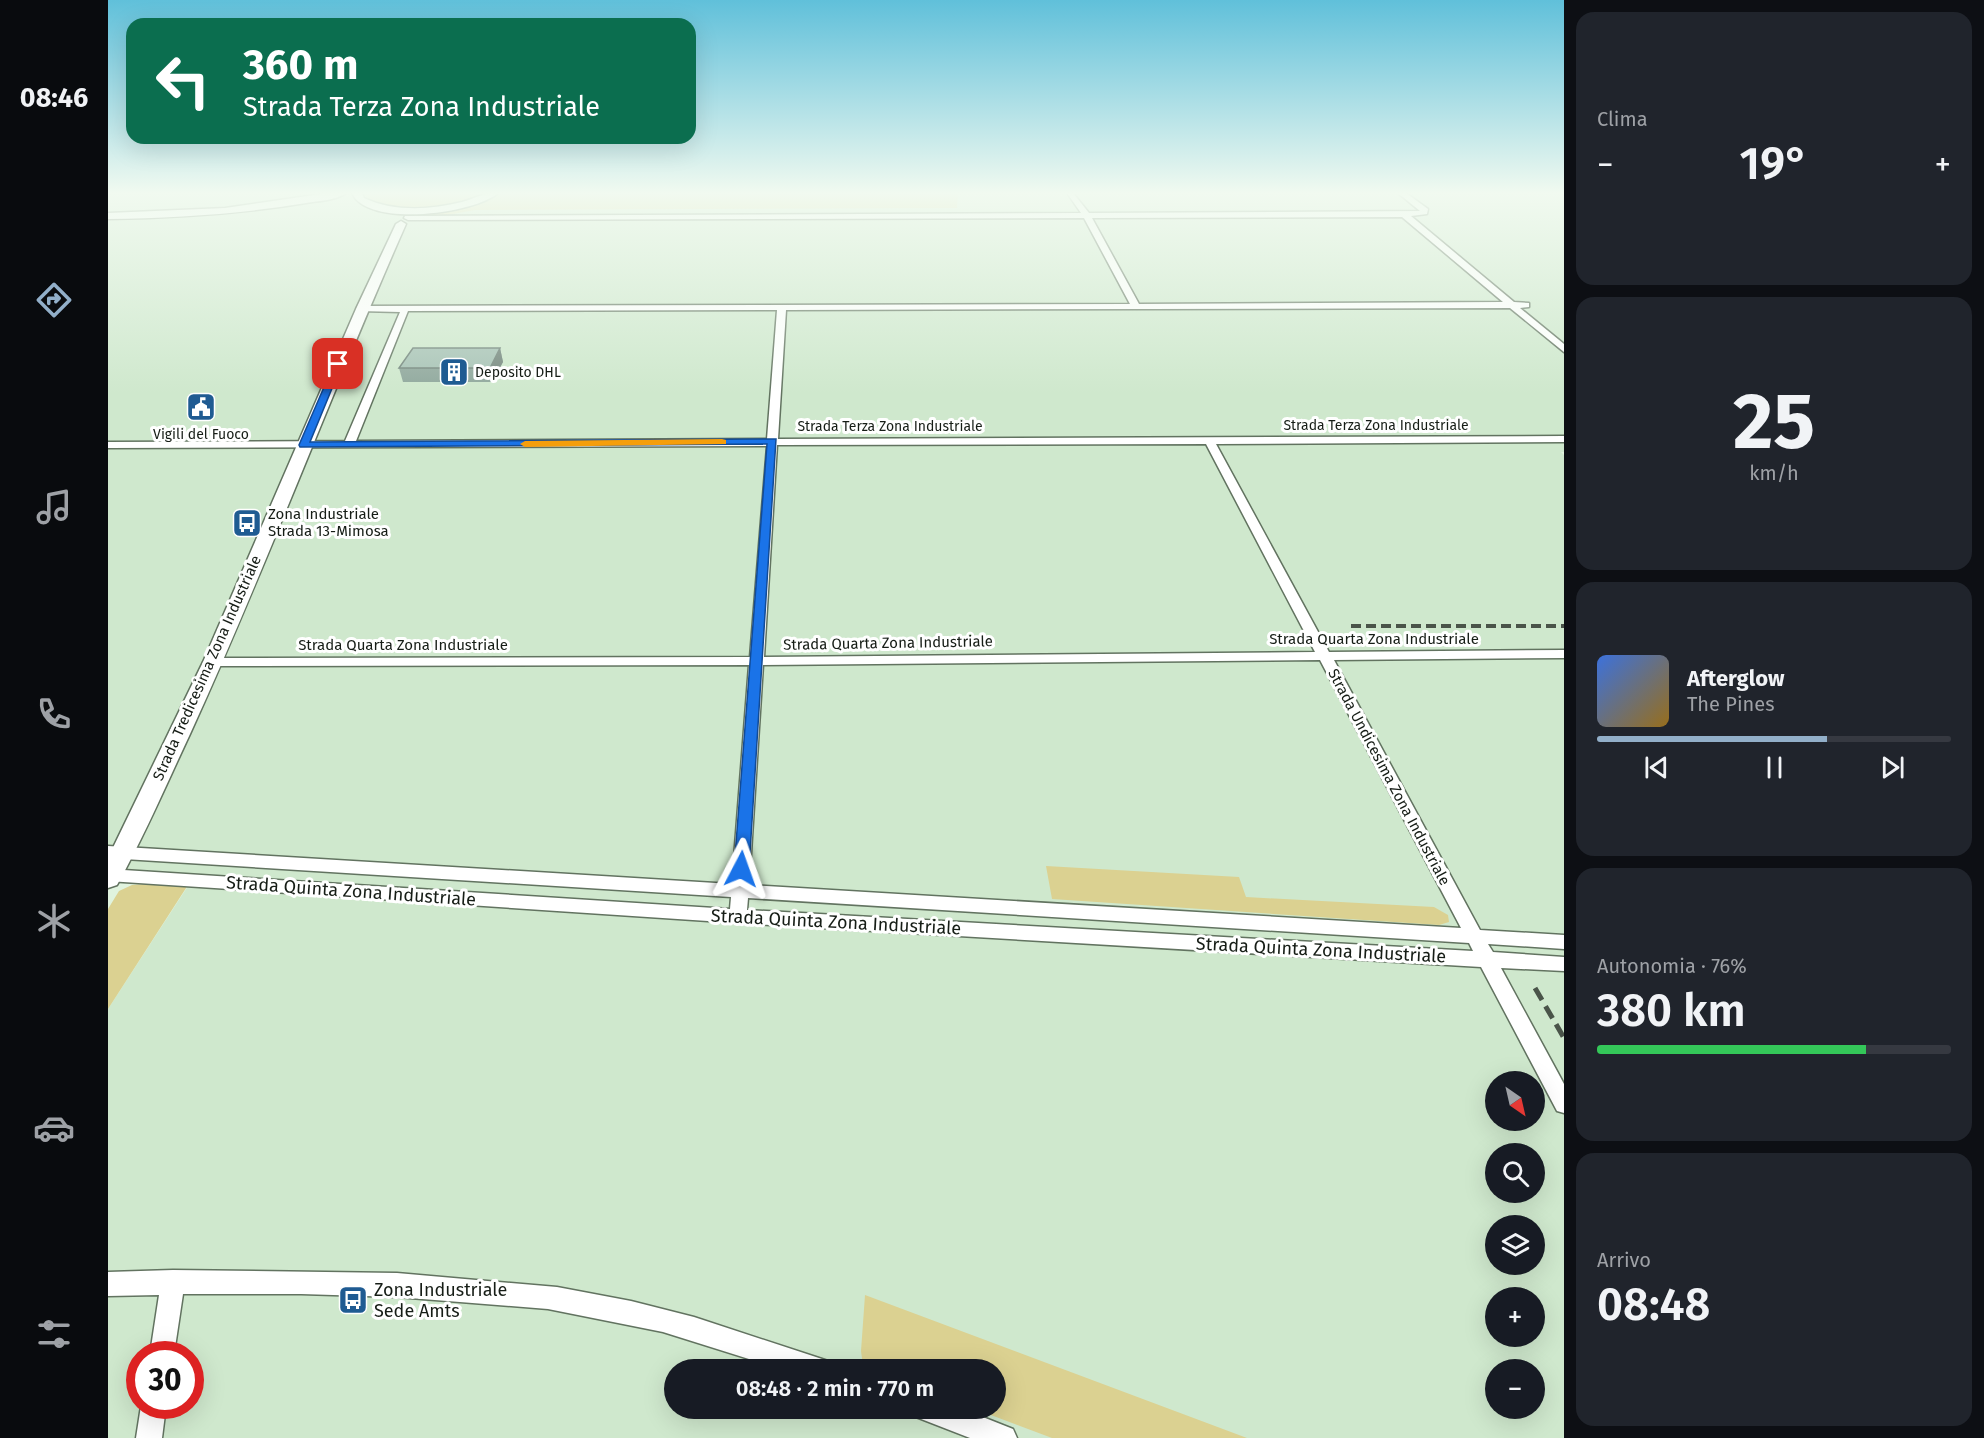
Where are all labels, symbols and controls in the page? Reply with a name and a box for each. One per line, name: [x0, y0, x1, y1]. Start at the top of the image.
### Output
text: 360 m: [243, 40, 359, 90]
icon: left: [144, 42, 222, 120]
text: 08:46: [20, 82, 88, 114]
text: Strada Terza Zona Industriale: [243, 91, 600, 123]
text: Clima: [1597, 107, 1648, 131]
text: 19°: [1740, 137, 1808, 191]
text: −: [1597, 145, 1614, 185]
text: +: [1935, 145, 1951, 185]
icon: directions: [33, 279, 75, 321]
pin: [312, 338, 363, 389]
icon: arrive: [321, 347, 354, 380]
building icon: Deposito DHL: [438, 356, 470, 388]
place label: Deposito DHL: [475, 364, 561, 381]
text: 25: [1733, 375, 1815, 469]
public building icon: Vigili del Fuoco: [185, 391, 217, 423]
street label: Strada Terza Zona Industriale: [1283, 417, 1469, 434]
street label: Strada Terza Zona Industriale: [797, 418, 983, 435]
place label: Vigili del Fuoco: [153, 426, 249, 443]
text: km/h: [1749, 461, 1799, 485]
icon: music: [33, 486, 75, 528]
place label: Zona Industriale Strada 13-Mimosa: [268, 505, 389, 540]
bus stop icon: Zona Industriale Strada 13-Mimosa: [231, 507, 263, 539]
street label: Strada Tredicesima Zona Industriale: [149, 553, 265, 783]
street label: Strada Quarta Zona Industriale: [1269, 630, 1479, 648]
street label: Strada Quarta Zona Industriale: [783, 632, 993, 654]
street label: Strada Quarta Zona Industriale: [298, 636, 508, 654]
text: Afterglow: [1687, 665, 1784, 692]
street label: Strada Undicesima Zona Industriale: [1324, 666, 1454, 888]
text: The Pines: [1687, 692, 1774, 716]
icon: phone: [33, 693, 75, 735]
icon: previous: [1640, 751, 1673, 784]
icon: pause: [1758, 751, 1791, 784]
icon: next: [1876, 751, 1909, 784]
position arrow: [709, 837, 773, 901]
street label: Strada Quinta Zona Industriale: [225, 871, 477, 911]
icon: climate: [33, 900, 75, 942]
street label: Strada Quinta Zona Industriale: [710, 904, 962, 940]
street label: Strada Quinta Zona Industriale: [1195, 932, 1447, 968]
text: Autonomia · 76%: [1597, 954, 1747, 978]
text: 380 km: [1597, 984, 1746, 1038]
north arrow: [1485, 1071, 1545, 1131]
map controls: [1485, 1071, 1545, 1419]
icon: car: [33, 1107, 75, 1149]
button: search: [1485, 1143, 1545, 1203]
button: layers: [1485, 1215, 1545, 1275]
text: Arrivo: [1597, 1248, 1651, 1272]
text: 08:48: [1597, 1278, 1710, 1332]
place label: Zona Industriale Sede Amts: [374, 1279, 507, 1322]
bus stop icon: Zona Industriale Sede Amts: [337, 1284, 369, 1316]
button: +: [1485, 1287, 1545, 1347]
icon: filters: [33, 1313, 75, 1355]
speed limit sign: 30: [126, 1341, 204, 1419]
button: −: [1485, 1359, 1545, 1419]
text: 08:48 · 2 min · 770 m: [736, 1375, 934, 1402]

